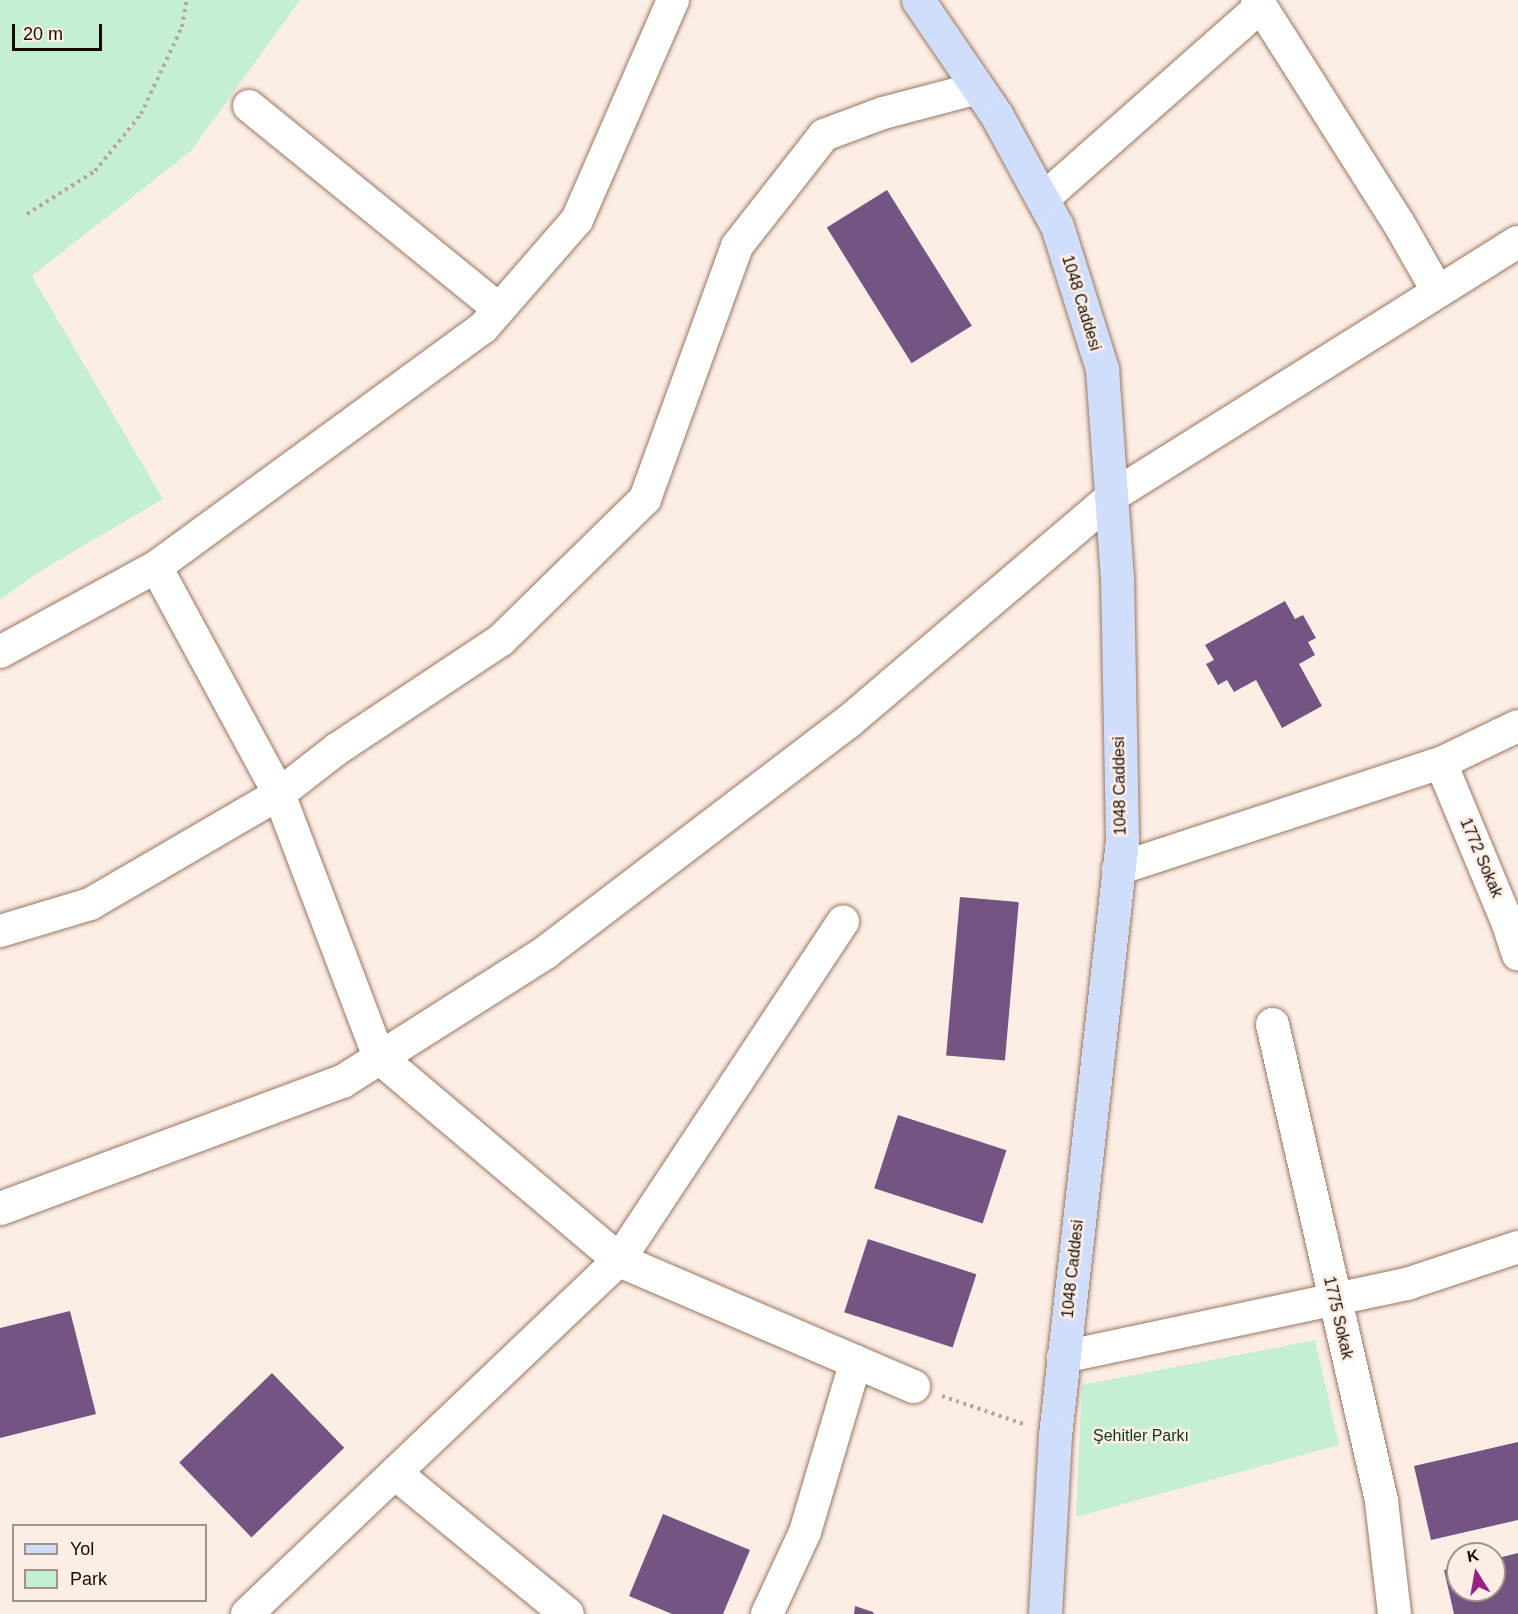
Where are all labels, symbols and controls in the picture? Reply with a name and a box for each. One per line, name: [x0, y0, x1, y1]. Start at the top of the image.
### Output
scale bar: [15, 12, 105, 50]
text: 20 m: [23, 24, 63, 44]
street label: 1048 Caddesi: [1057, 253, 1105, 353]
street label: 1048 Caddesi: [1110, 736, 1130, 836]
street label: 1772 Sokak: [1456, 815, 1506, 901]
street label: 1048 Caddesi: [1058, 1219, 1088, 1319]
street label: 1775 Sokak: [1319, 1275, 1357, 1361]
park label: Şehitler Parkı: [1093, 1426, 1189, 1446]
legend: [12, 1524, 207, 1602]
text: Yol: [70, 1539, 94, 1559]
north arrow: [1446, 1542, 1506, 1602]
text: K: [1466, 1546, 1480, 1565]
text: Park: [70, 1569, 107, 1589]

